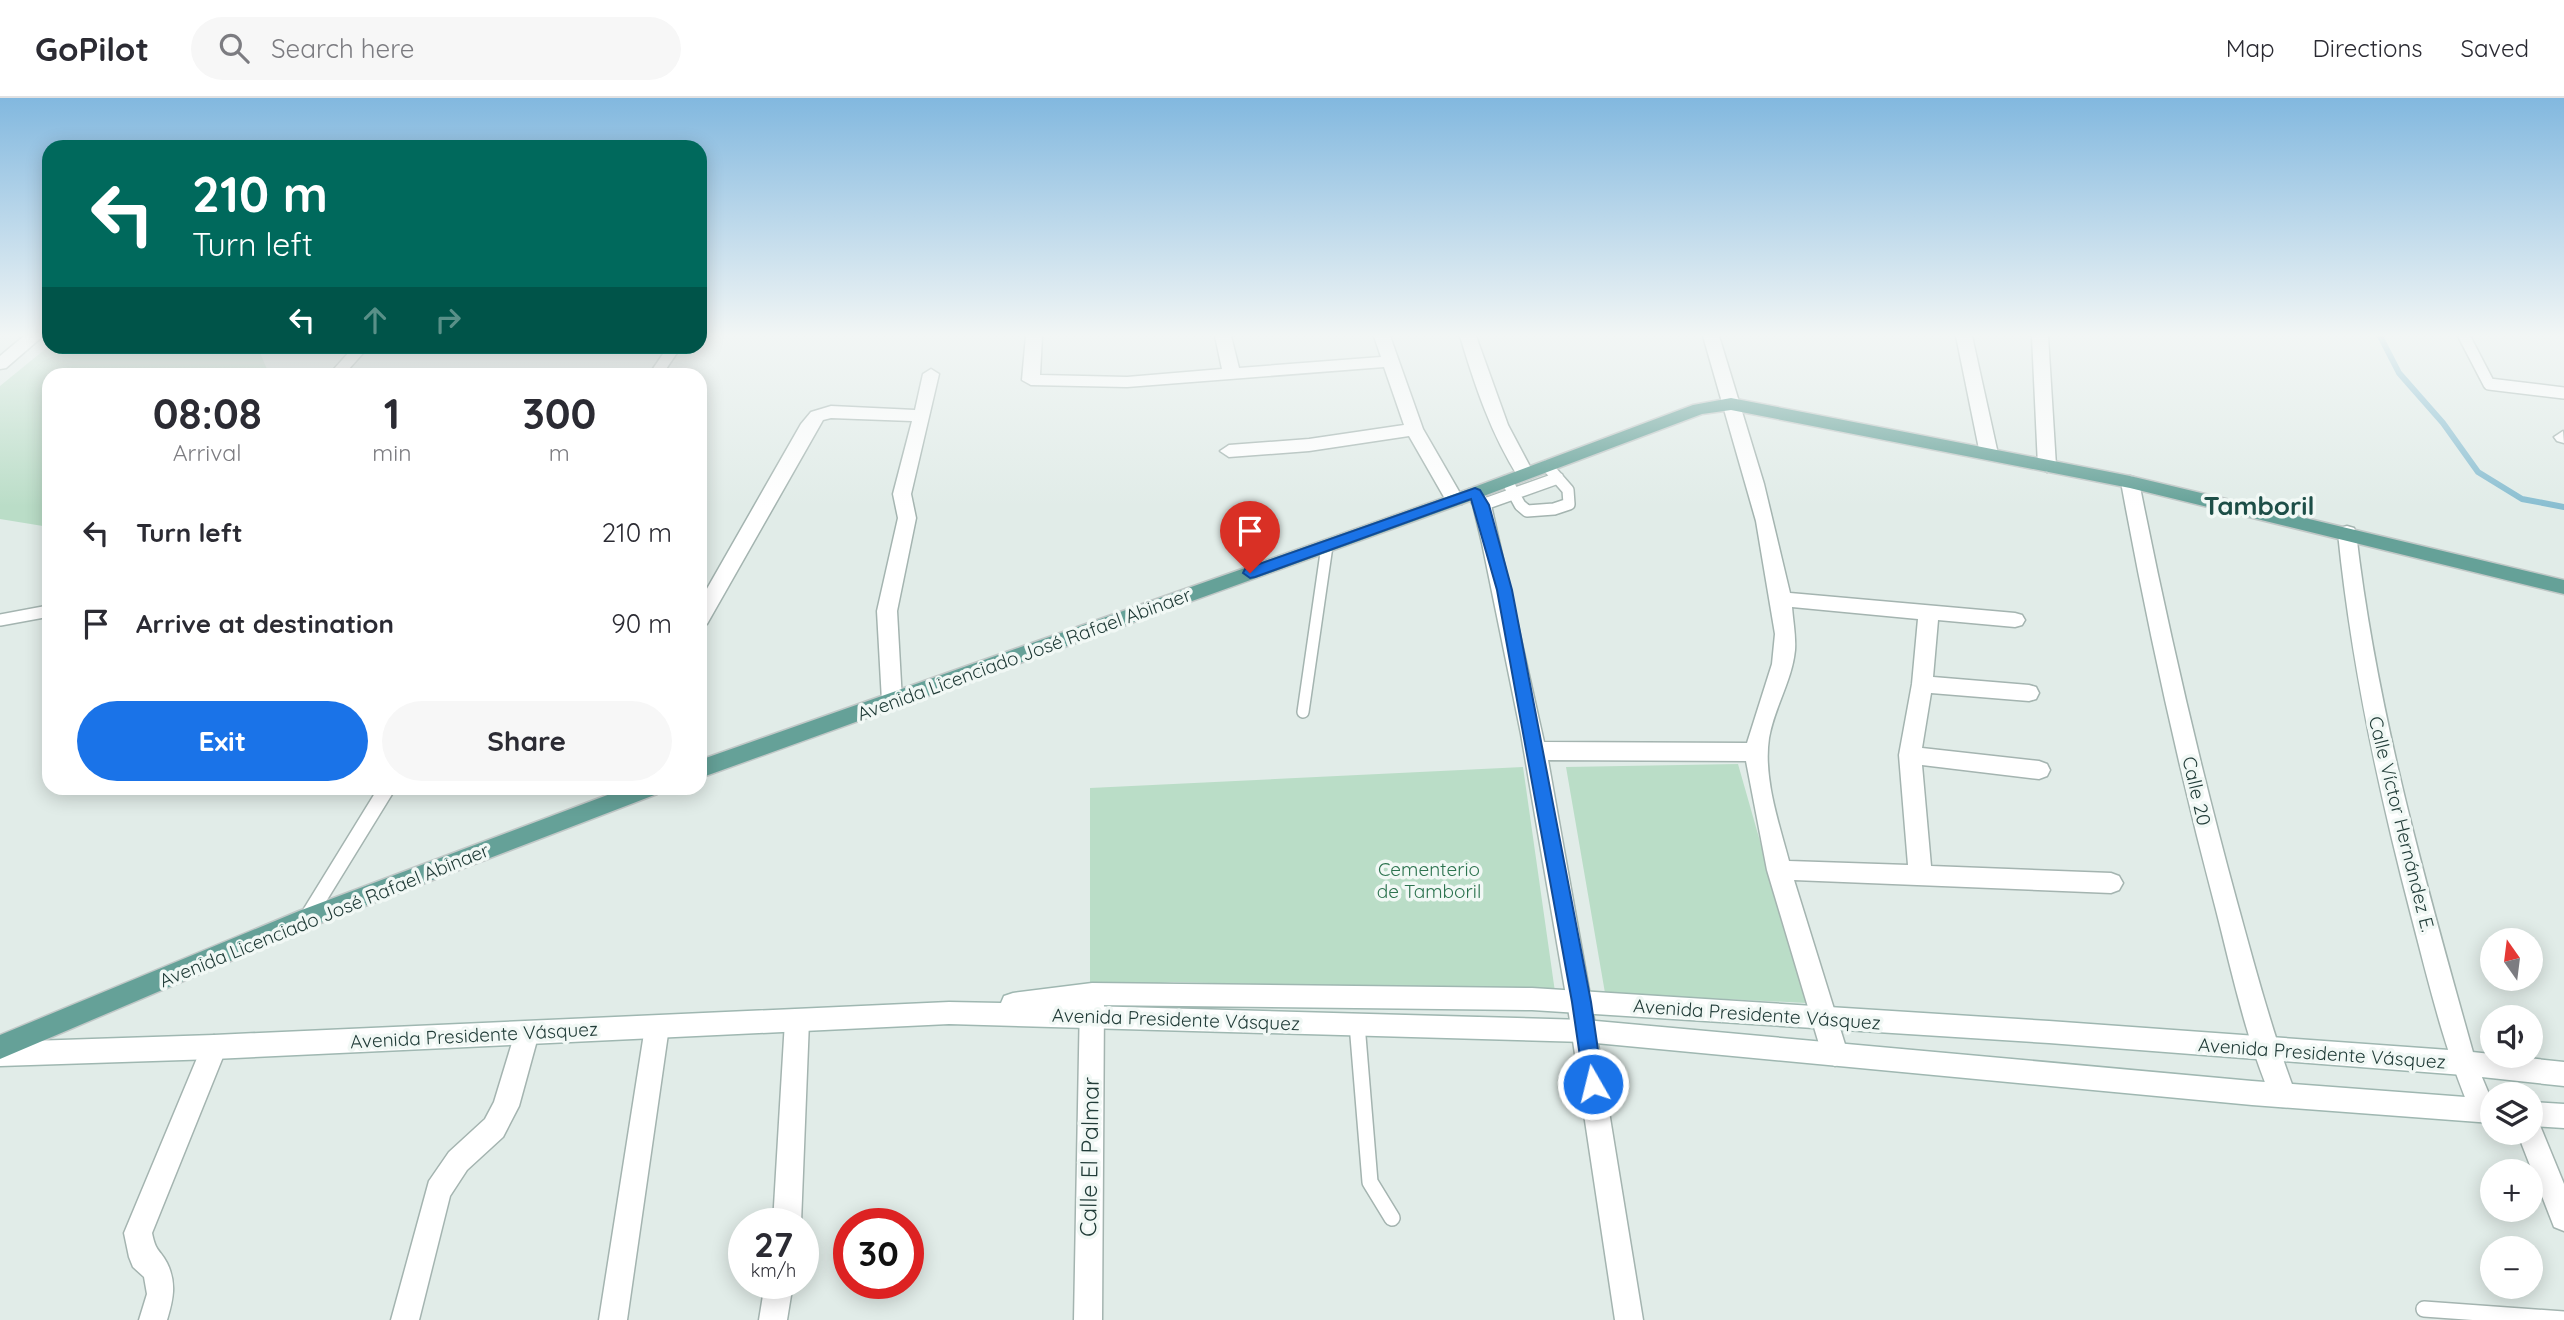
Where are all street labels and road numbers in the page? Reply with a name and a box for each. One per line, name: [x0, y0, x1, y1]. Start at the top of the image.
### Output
street label: Avenida Licenciado José Rafael Abinaer: [854, 582, 1195, 726]
street label: Calle Víctor Hernández E.: [2364, 714, 2440, 934]
street label: Calle 20: [2177, 754, 2217, 828]
street label: Avenida Licenciado José Rafael Abinaer: [156, 837, 493, 992]
street label: Avenida Presidente Vásquez: [1632, 993, 1882, 1035]
street label: Avenida Presidente Vásquez: [1052, 1003, 1300, 1035]
street label: Avenida Presidente Vásquez: [349, 1017, 599, 1053]
street label: Avenida Presidente Vásquez: [2197, 1032, 2447, 1074]
street label: Calle El Palmar: [1073, 1077, 1105, 1237]

